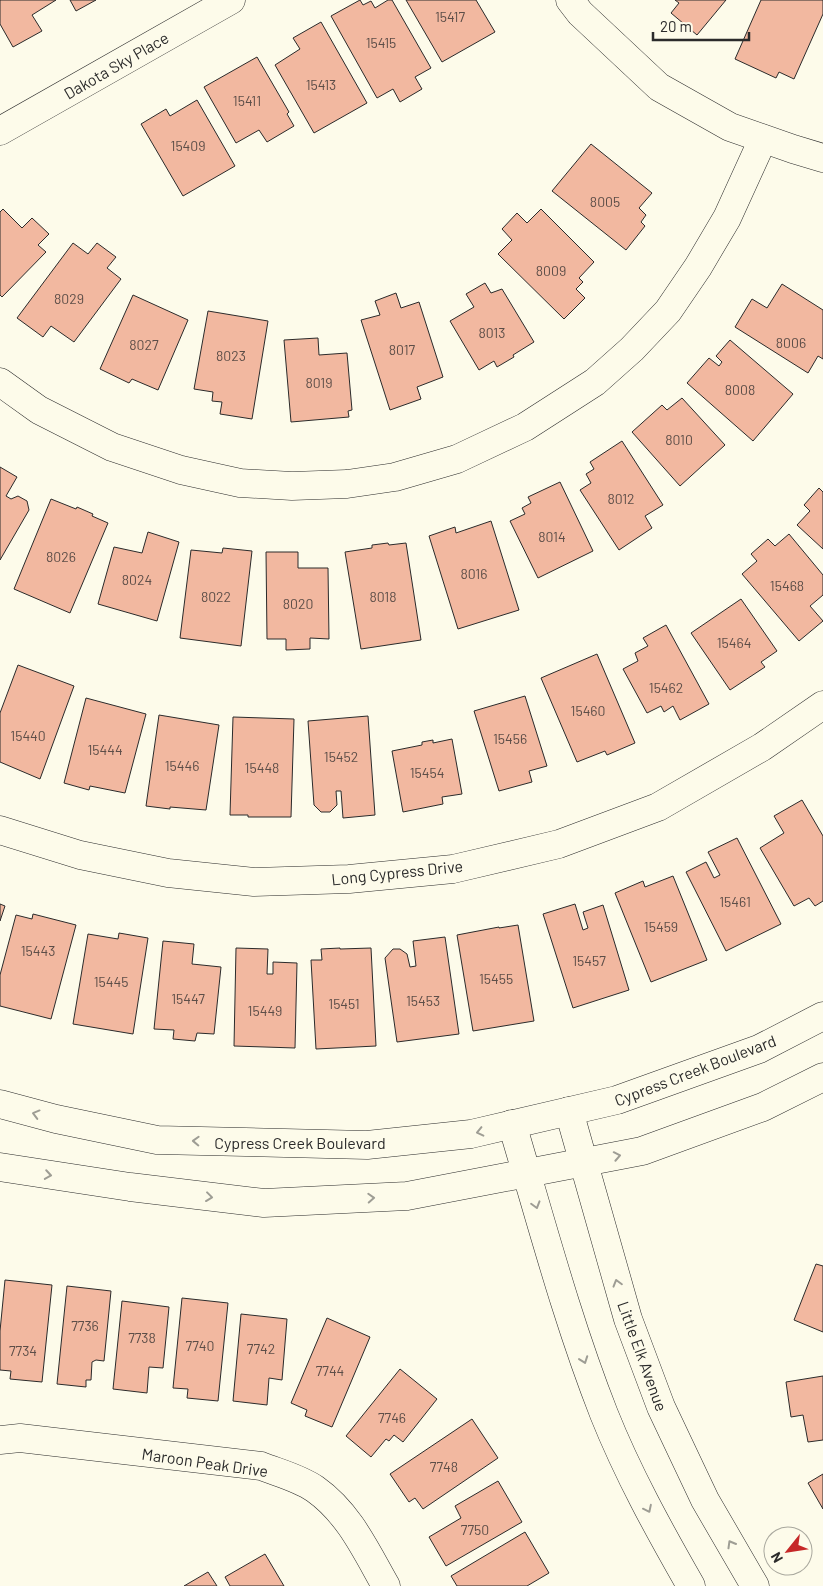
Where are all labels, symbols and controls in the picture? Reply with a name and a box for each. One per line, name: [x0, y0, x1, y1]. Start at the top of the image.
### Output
house number: 15417: [435, 8, 465, 25]
scale bar: [653, 10, 749, 42]
text: 20 m: [660, 17, 692, 35]
street label: Dakota Sky Place: [60, 27, 172, 103]
house number: 15415: [366, 34, 396, 51]
house number: 15413: [306, 76, 336, 93]
house number: 15411: [233, 92, 261, 109]
house number: 15409: [170, 137, 206, 154]
house number: 8005: [590, 193, 620, 210]
house number: 8009: [536, 262, 566, 279]
house number: 8029: [54, 290, 84, 307]
house number: 8013: [479, 324, 505, 341]
house number: 8006: [776, 334, 806, 351]
house number: 8027: [129, 336, 159, 353]
house number: 8017: [389, 341, 416, 358]
house number: 8023: [216, 347, 246, 364]
house number: 8019: [305, 374, 333, 391]
house number: 8008: [725, 381, 755, 398]
house number: 8010: [665, 431, 693, 448]
house number: 8012: [607, 490, 635, 507]
house number: 8014: [538, 528, 566, 545]
house number: 8026: [46, 548, 76, 565]
house number: 8016: [461, 565, 487, 582]
house number: 8024: [122, 571, 152, 588]
house number: 15468: [770, 577, 804, 594]
house number: 8022: [201, 588, 231, 605]
house number: 8018: [369, 588, 397, 605]
house number: 8020: [283, 595, 313, 612]
house number: 15464: [717, 634, 751, 651]
house number: 15462: [649, 679, 683, 696]
house number: 15460: [571, 702, 605, 719]
house number: 15440: [10, 727, 46, 744]
house number: 15456: [493, 730, 527, 747]
house number: 15444: [87, 741, 123, 758]
house number: 15452: [324, 748, 358, 765]
house number: 15446: [165, 757, 199, 774]
house number: 15448: [245, 759, 279, 776]
house number: 15454: [410, 764, 444, 781]
street label: Long Cypress Drive: [330, 856, 464, 888]
house number: 15461: [719, 893, 751, 910]
house number: 15459: [644, 918, 678, 935]
house number: 15443: [21, 942, 55, 959]
house number: 15457: [572, 952, 606, 969]
house number: 15455: [479, 970, 513, 987]
house number: 15445: [94, 973, 128, 990]
house number: 15447: [171, 990, 205, 1007]
house number: 15453: [406, 992, 440, 1009]
house number: 15451: [328, 995, 360, 1012]
house number: 15449: [248, 1002, 282, 1019]
street label: Cypress Creek Boulevard: [612, 1030, 778, 1110]
one-way arrow: [32, 1109, 41, 1119]
one-way arrow: [475, 1126, 484, 1137]
street label: Cypress Creek Boulevard: [214, 1133, 386, 1152]
one-way arrow: [191, 1136, 199, 1146]
one-way arrow: [613, 1151, 622, 1162]
one-way arrow: [44, 1169, 52, 1179]
one-way arrow: [205, 1191, 213, 1202]
one-way arrow: [367, 1192, 375, 1203]
one-way arrow: [531, 1200, 541, 1208]
one-way arrow: [613, 1279, 623, 1287]
street label: Little Elk Avenue: [614, 1298, 672, 1414]
house number: 7736: [71, 1317, 99, 1334]
house number: 7738: [128, 1329, 156, 1346]
house number: 7740: [186, 1337, 214, 1354]
house number: 7742: [247, 1340, 275, 1357]
house number: 7734: [9, 1342, 37, 1359]
one-way arrow: [578, 1355, 588, 1364]
house number: 7744: [316, 1362, 344, 1379]
house number: 7746: [378, 1409, 406, 1426]
street label: Maroon Peak Drive: [141, 1444, 269, 1480]
house number: 7748: [430, 1458, 458, 1475]
one-way arrow: [642, 1504, 652, 1513]
house number: 7750: [461, 1521, 489, 1538]
north arrow: [763, 1526, 813, 1576]
one-way arrow: [727, 1540, 737, 1549]
text: N: [767, 1549, 786, 1566]

